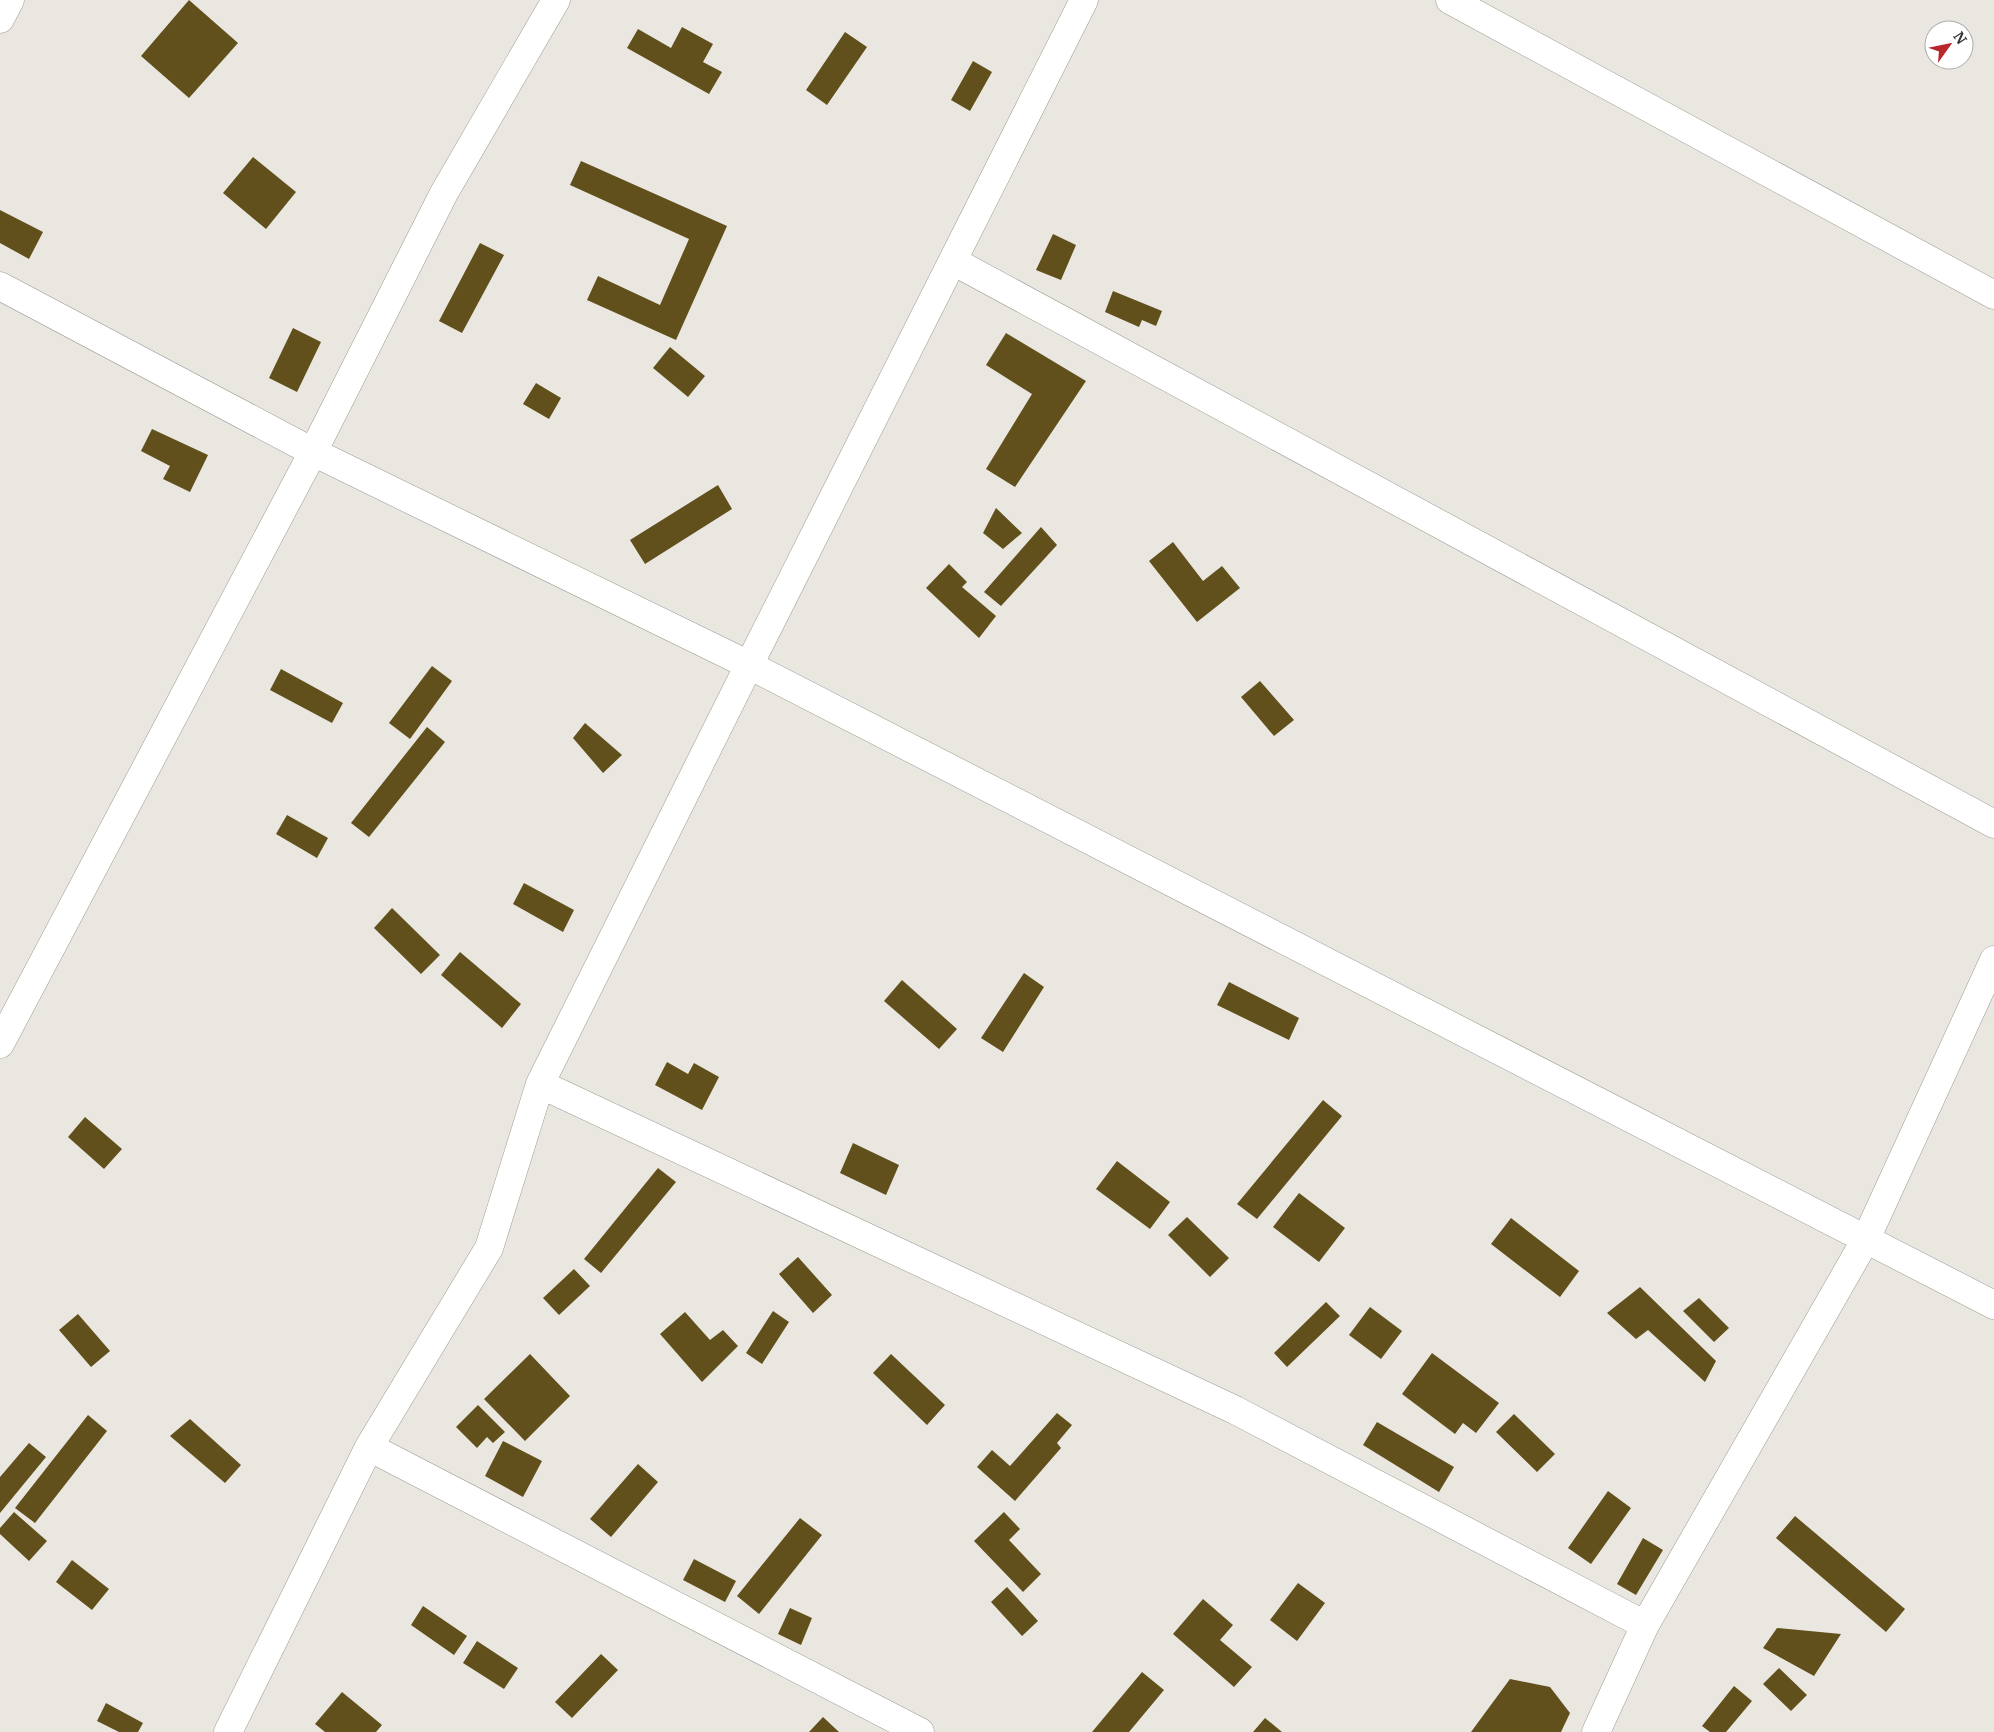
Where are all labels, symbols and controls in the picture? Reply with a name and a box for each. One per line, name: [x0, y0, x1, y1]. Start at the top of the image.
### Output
north arrow: [1924, 20, 1974, 70]
text: N: [1949, 28, 1970, 47]

